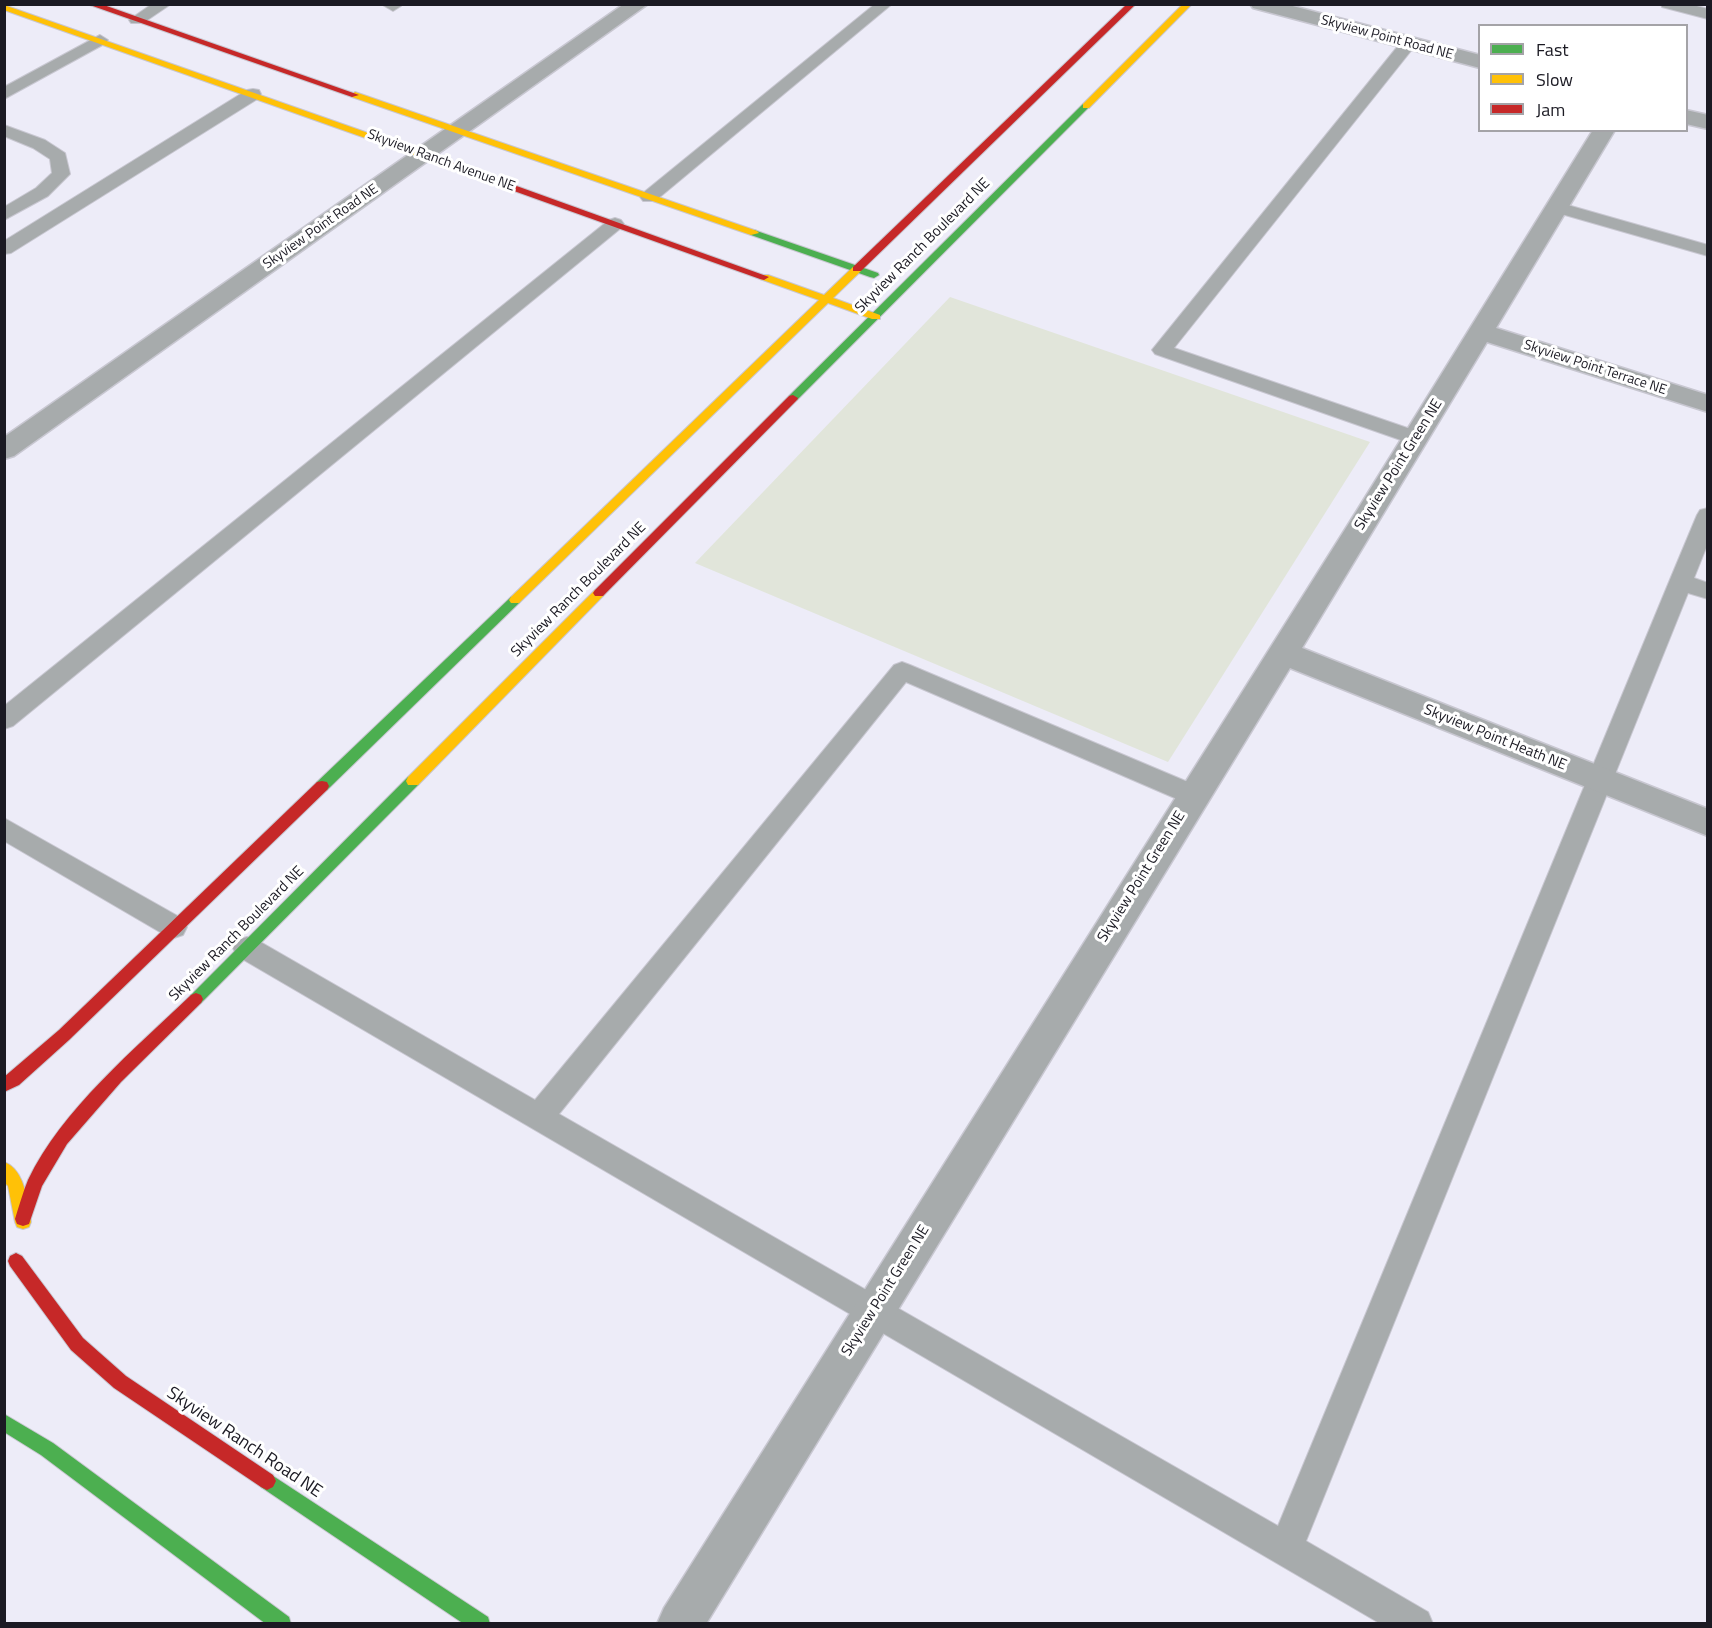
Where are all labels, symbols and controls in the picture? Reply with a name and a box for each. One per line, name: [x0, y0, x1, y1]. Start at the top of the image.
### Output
street label: Skyview Point Road NE: [1319, 12, 1455, 64]
legend: [1478, 24, 1688, 132]
text: Fast: [1536, 36, 1569, 63]
text: Slow: [1536, 66, 1573, 93]
text: Jam: [1536, 96, 1565, 123]
street label: Skyview Ranch Avenue NE: [365, 127, 517, 195]
street label: Skyview Ranch Boulevard NE: [852, 175, 994, 317]
street label: Skyview Point Road NE: [260, 181, 382, 273]
street label: Skyview Point Terrace NE: [1522, 337, 1668, 399]
street label: Skyview Point Green NE: [1351, 396, 1447, 534]
street label: Skyview Ranch Boulevard NE: [508, 519, 650, 661]
street label: Skyview Point Heath NE: [1421, 701, 1569, 775]
street label: Skyview Point Green NE: [1094, 808, 1190, 946]
street label: Skyview Ranch Boulevard NE: [166, 863, 308, 1005]
street label: Skyview Point Green NE: [838, 1222, 934, 1360]
street label: Skyview Ranch Road NE: [162, 1383, 326, 1503]

